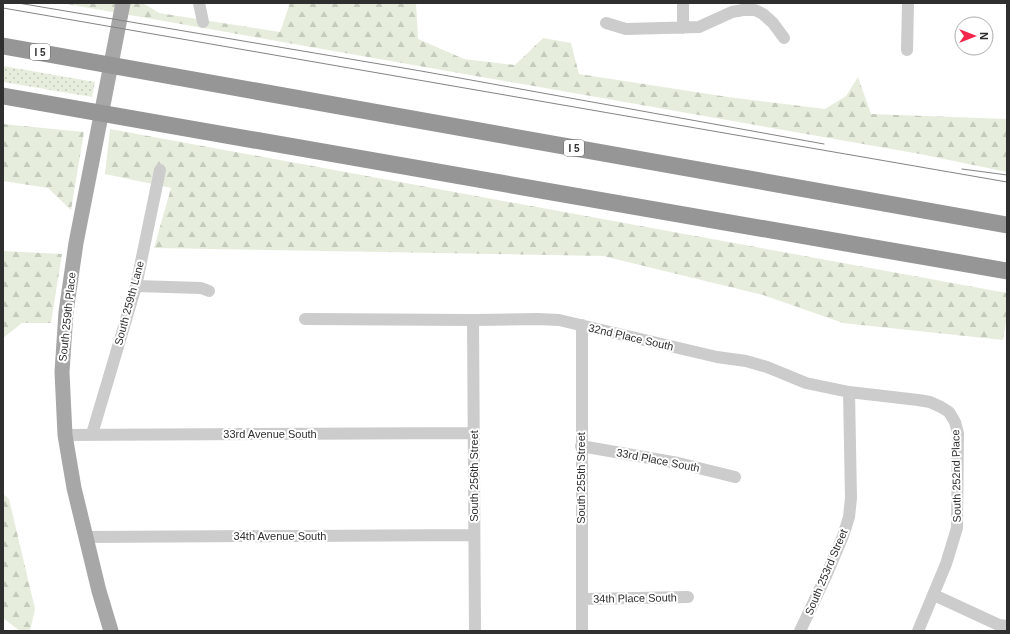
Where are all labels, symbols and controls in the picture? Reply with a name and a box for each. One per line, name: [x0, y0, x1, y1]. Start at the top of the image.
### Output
north arrow: [954, 16, 994, 56]
text: N: [978, 32, 990, 40]
road number: I 5: [30, 44, 50, 60]
road number: I 5: [564, 140, 584, 156]
street label: South 259th Lane: [112, 259, 146, 347]
street label: South 259th Place: [56, 272, 78, 362]
street label: 32nd Place South: [587, 321, 675, 353]
street label: 33rd Avenue South: [223, 428, 317, 440]
street label: South 252nd Place: [949, 429, 963, 523]
street label: South 256th Street: [468, 430, 480, 522]
street label: South 255th Street: [575, 432, 587, 524]
street label: 33rd Place South: [615, 446, 701, 474]
street label: South 253rd Street: [802, 527, 850, 617]
street label: 34th Avenue South: [234, 530, 326, 542]
street label: 34th Place South: [593, 591, 677, 605]

